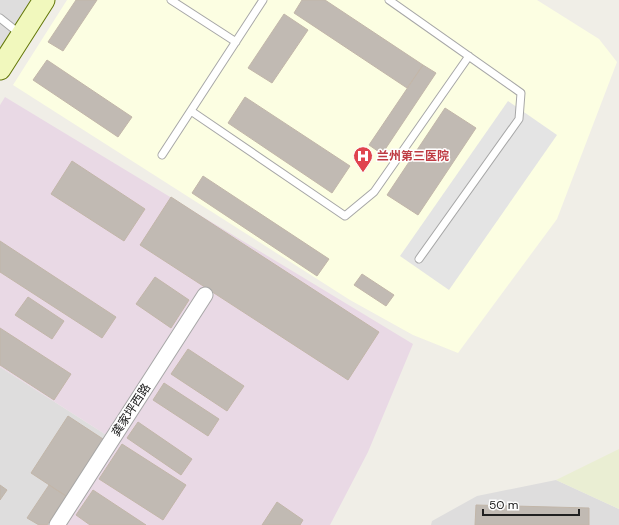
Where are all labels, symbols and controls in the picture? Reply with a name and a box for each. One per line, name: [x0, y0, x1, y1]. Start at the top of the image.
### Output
hospital icon: 兰州第三医院: [352, 145, 374, 173]
place label: 兰州第三医院: [377, 148, 449, 164]
street label: 龚家坪西路: [108, 380, 154, 440]
scale bar: [483, 491, 579, 517]
text: 50 m: [489, 497, 518, 513]

